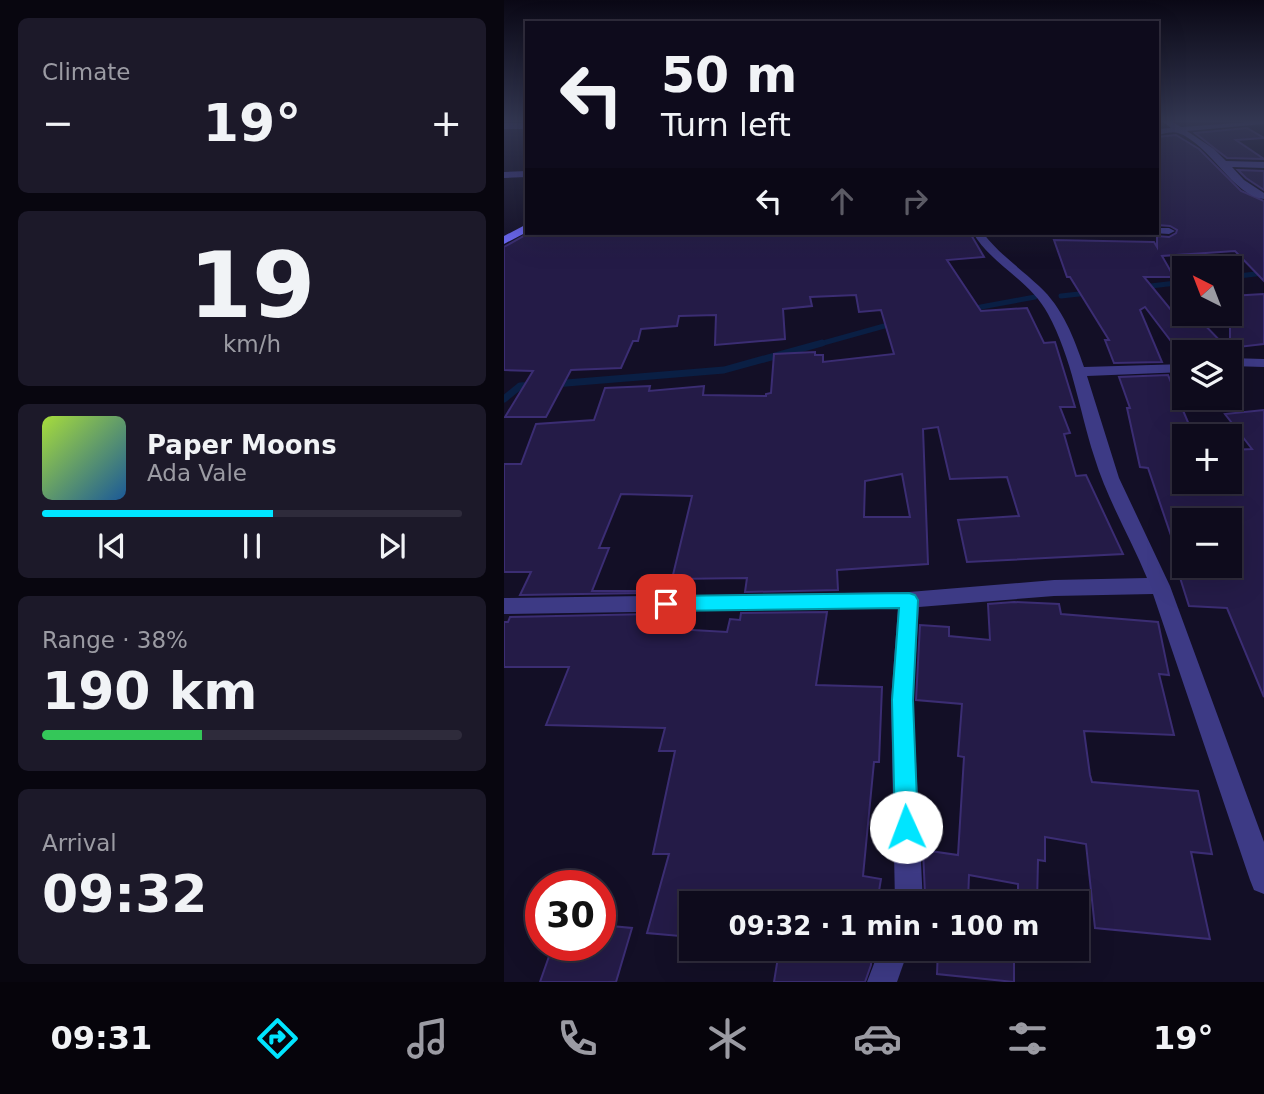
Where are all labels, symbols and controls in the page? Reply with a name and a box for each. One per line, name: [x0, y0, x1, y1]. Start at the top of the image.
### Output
text: 50 m: [661, 47, 797, 104]
icon: left: [546, 49, 637, 140]
text: Climate: [42, 59, 131, 85]
text: 19°: [203, 93, 301, 153]
text: −: [42, 101, 74, 145]
text: +: [430, 101, 462, 145]
text: Turn left: [661, 106, 791, 144]
icon: left: [750, 182, 788, 220]
icon: ahead: [823, 182, 861, 220]
icon: right: [896, 182, 934, 220]
text: 19: [189, 233, 315, 338]
north arrow: [1172, 256, 1242, 326]
map controls: [1172, 256, 1242, 578]
text: km/h: [223, 331, 281, 357]
button: layers: [1172, 340, 1242, 410]
button: +: [1172, 424, 1242, 494]
text: Paper Moons: [147, 430, 337, 460]
text: Ada Vale: [147, 460, 247, 486]
button: −: [1172, 508, 1242, 578]
icon: previous: [93, 527, 131, 565]
icon: pause: [233, 527, 271, 565]
icon: next: [373, 527, 411, 565]
pin: [636, 574, 696, 634]
icon: arrive: [647, 585, 685, 623]
text: Range · 38%: [42, 627, 188, 653]
text: 190 km: [42, 661, 257, 721]
position arrow: [869, 790, 943, 864]
text: Arrival: [42, 830, 117, 856]
text: 09:32: [42, 864, 208, 924]
speed limit sign: 30: [525, 870, 616, 961]
text: 09:32 · 1 min · 100 m: [729, 911, 1039, 941]
icon: directions: [253, 1014, 302, 1063]
icon: music: [403, 1014, 452, 1063]
icon: phone: [553, 1014, 602, 1063]
icon: climate: [703, 1014, 752, 1063]
icon: car: [853, 1014, 902, 1063]
icon: filters: [1003, 1014, 1052, 1063]
text: 09:31: [50, 1019, 152, 1057]
text: 19°: [1153, 1019, 1213, 1057]

